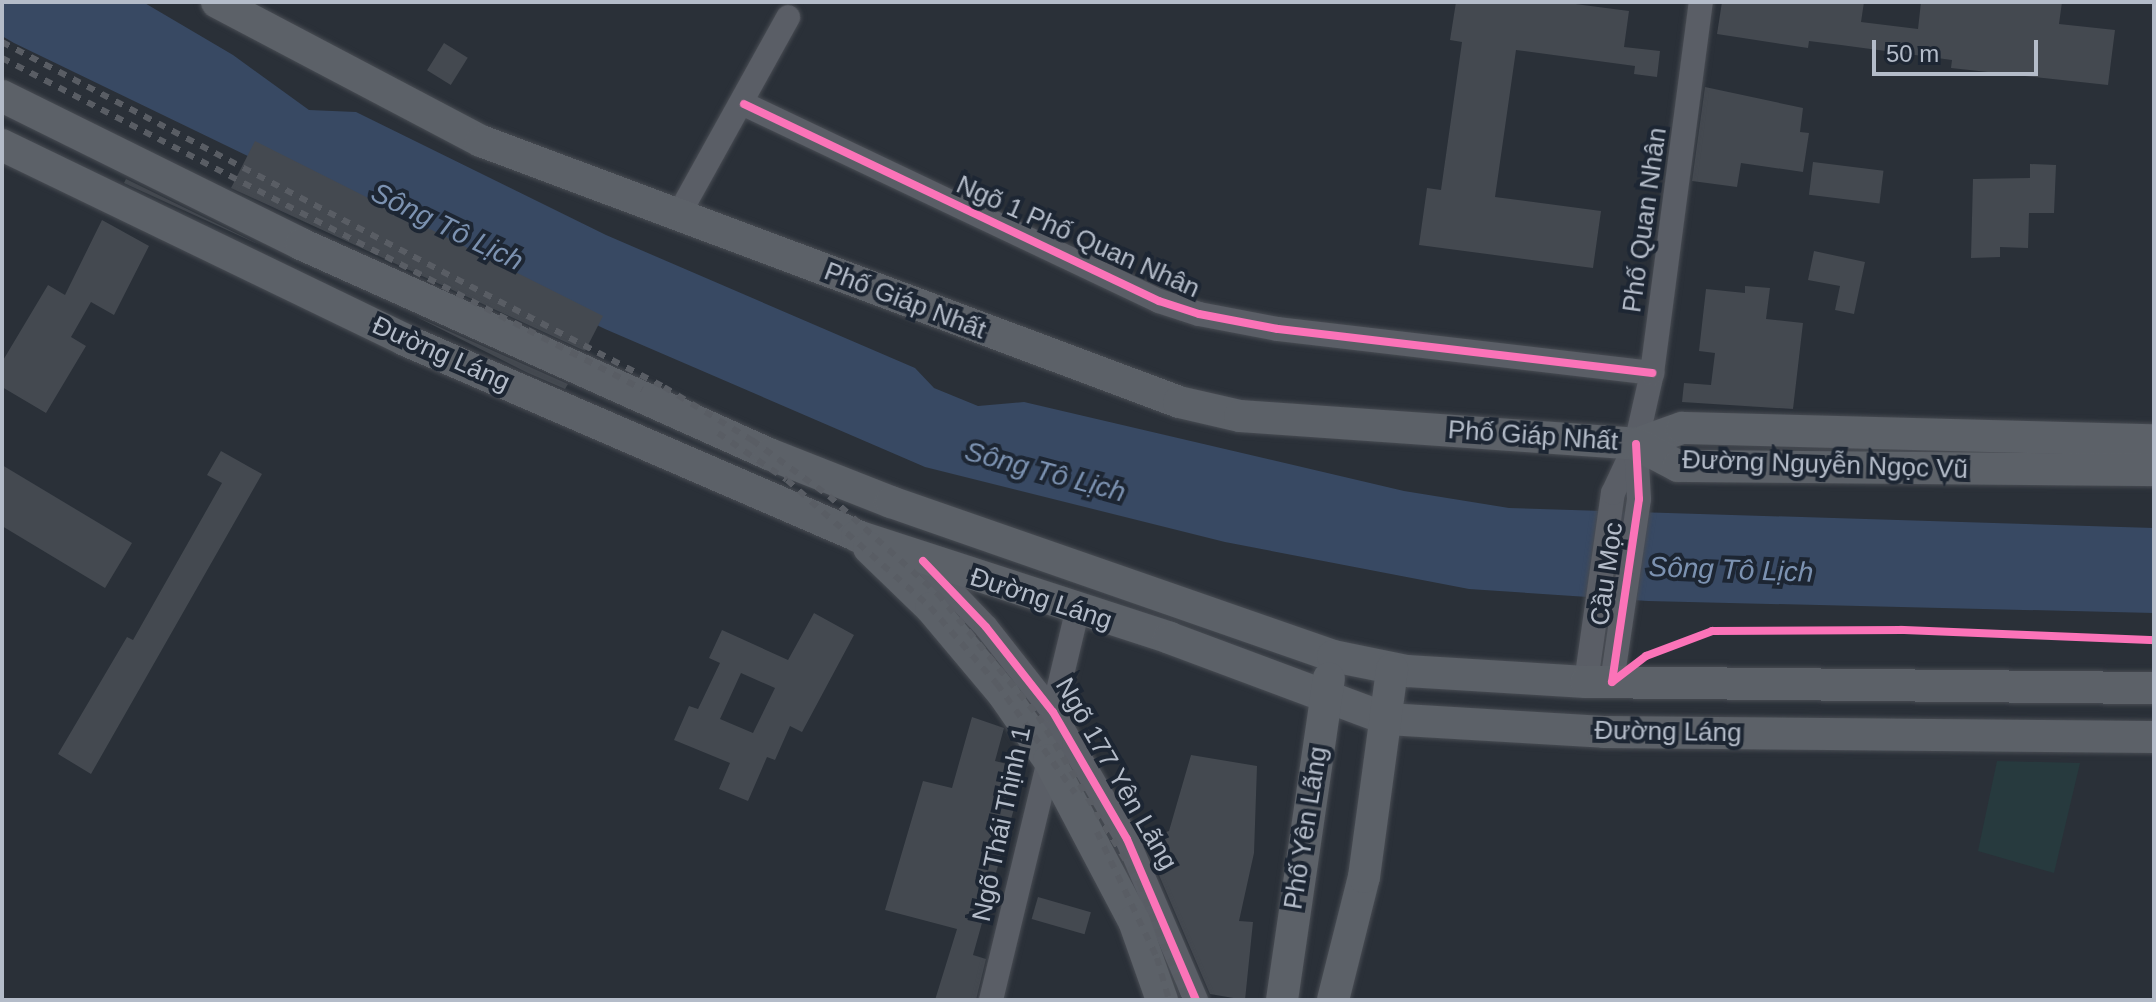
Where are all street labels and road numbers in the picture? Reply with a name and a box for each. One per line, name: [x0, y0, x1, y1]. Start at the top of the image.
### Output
street label: Phố Quan Nhân: [1617, 126, 1673, 314]
street label: Ngõ 1 Phố Quan Nhân: [951, 169, 1205, 305]
street label: Phố Giáp Nhất: [820, 256, 990, 346]
street label: Đường Láng: [367, 310, 515, 398]
street label: Phố Giáp Nhất: [1447, 414, 1619, 458]
street label: Đường Nguyễn Ngọc Vũ: [1682, 444, 1968, 486]
street label: Cầu Mọc: [1584, 520, 1630, 628]
street label: Đường Láng: [966, 561, 1116, 637]
street label: Ngõ 177 Yên Lãng: [1048, 672, 1184, 876]
street label: Đường Láng: [1594, 715, 1742, 749]
street label: Ngõ Thái Thịnh 1: [966, 723, 1038, 925]
street label: Phố Yên Lãng: [1278, 744, 1334, 912]

